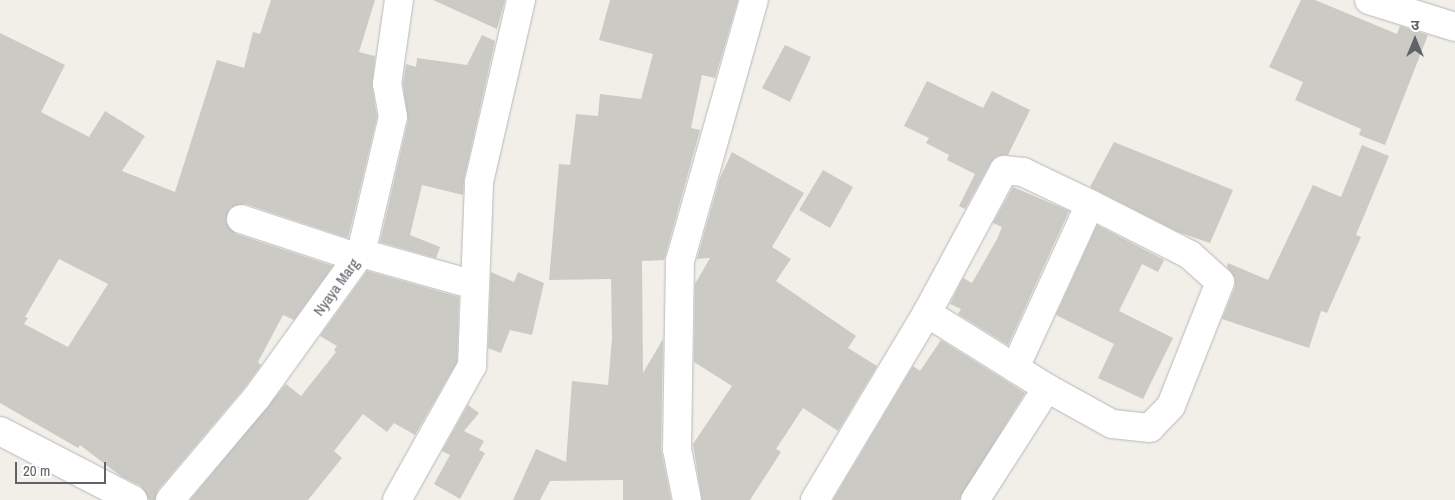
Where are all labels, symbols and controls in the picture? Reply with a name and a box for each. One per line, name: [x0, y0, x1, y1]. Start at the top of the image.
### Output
north arrow: [1390, 15, 1440, 65]
text: उ: [1411, 16, 1419, 34]
street label: Nyaya Marg: [309, 255, 363, 319]
scale bar: [18, 452, 109, 484]
text: 20 m: [23, 460, 50, 481]

